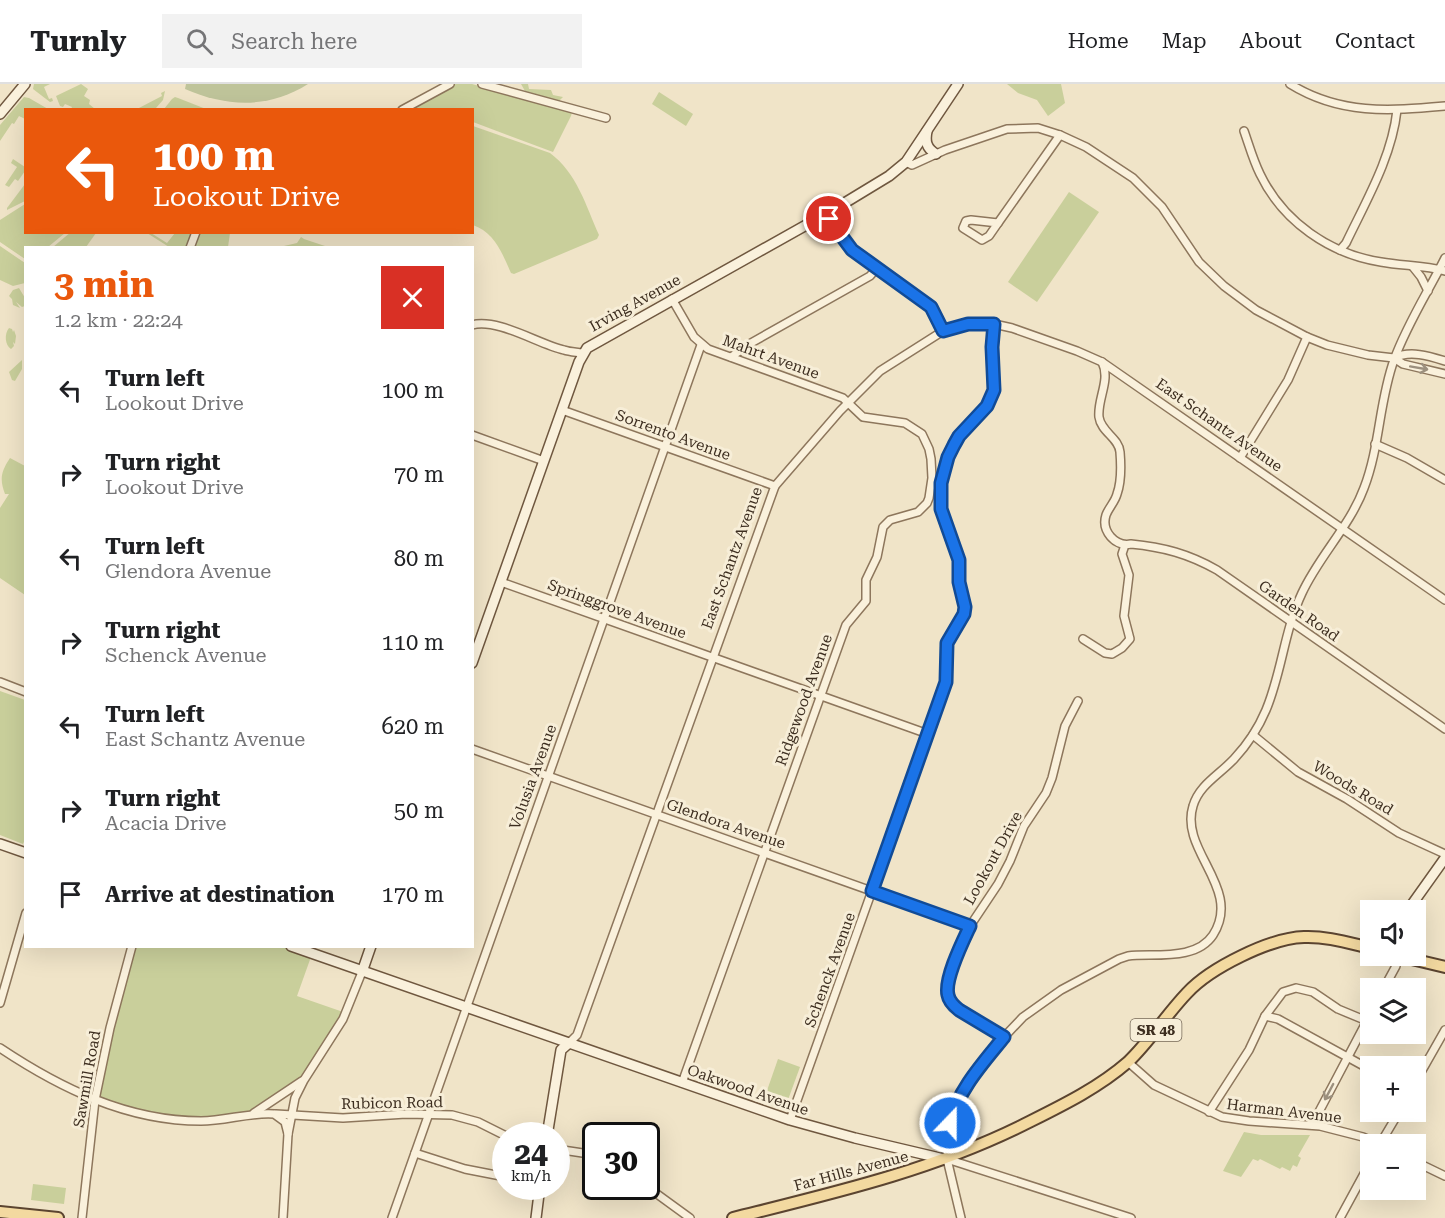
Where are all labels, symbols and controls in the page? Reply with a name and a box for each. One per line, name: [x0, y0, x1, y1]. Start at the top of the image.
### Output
search box: [162, 14, 582, 68]
text: Turnly: [30, 25, 126, 58]
icon: search: [183, 25, 216, 58]
text: Search here: [231, 29, 357, 54]
text: Home: [1068, 29, 1129, 53]
text: Map: [1162, 29, 1207, 53]
text: About: [1240, 29, 1302, 53]
text: Contact: [1335, 29, 1415, 53]
text: 100 m: [153, 131, 275, 180]
icon: left: [54, 132, 132, 210]
text: Lookout Drive: [153, 181, 340, 213]
pin: [803, 193, 854, 244]
icon: arrive: [812, 202, 845, 235]
text: 3 min: [54, 264, 154, 306]
button: close: [381, 266, 444, 329]
street label: Irving Avenue: [586, 271, 684, 335]
text: 1.2 km · 22:24: [54, 308, 183, 332]
street label: Mahrt Avenue: [720, 331, 822, 383]
one-way arrow: [1408, 363, 1428, 374]
text: Turn left: [105, 366, 205, 391]
icon: left: [54, 374, 87, 407]
street label: East Schantz Avenue: [1152, 375, 1286, 475]
text: 100 m: [381, 378, 444, 403]
text: Lookout Drive: [105, 391, 244, 415]
street label: Sorrento Avenue: [613, 406, 733, 464]
text: Turn right: [105, 450, 220, 475]
icon: right: [54, 458, 87, 491]
text: 70 m: [394, 462, 444, 487]
text: Lookout Drive: [105, 475, 244, 499]
street label: East Schantz Avenue: [698, 484, 766, 632]
text: Turn left: [105, 534, 205, 559]
icon: left: [54, 542, 87, 575]
text: 80 m: [394, 546, 444, 571]
text: Glendora Avenue: [105, 559, 271, 583]
street label: Springgrove Avenue: [545, 576, 689, 642]
street label: Garden Road: [1255, 577, 1343, 646]
text: Turn right: [105, 618, 220, 643]
icon: right: [54, 626, 87, 659]
text: 110 m: [381, 630, 444, 655]
street label: Ridgewood Avenue: [772, 632, 836, 768]
text: Schenck Avenue: [105, 643, 266, 667]
text: Turn left: [105, 702, 205, 727]
icon: left: [54, 710, 87, 743]
text: 620 m: [381, 714, 444, 739]
street label: Volusia Avenue: [506, 722, 560, 832]
text: East Schantz Avenue: [105, 727, 305, 751]
street label: Woods Road: [1310, 757, 1397, 819]
text: Turn right: [105, 786, 220, 811]
icon: right: [54, 794, 87, 827]
street label: Glendora Avenue: [664, 795, 788, 853]
text: 50 m: [394, 798, 444, 823]
street label: Lookout Drive: [960, 808, 1026, 908]
text: Acacia Drive: [105, 811, 226, 835]
icon: arrive: [54, 878, 87, 911]
text: Arrive at destination: [105, 882, 334, 907]
text: 170 m: [381, 882, 444, 907]
map controls: [1360, 900, 1426, 1200]
button: sound: [1360, 900, 1426, 966]
street label: Schenck Avenue: [801, 910, 859, 1030]
button: layers: [1360, 978, 1426, 1044]
road number: SR 48: [1130, 1019, 1182, 1041]
street label: Sawmill Road: [70, 1029, 104, 1129]
button: +: [1360, 1056, 1426, 1122]
street label: Oakwood Avenue: [685, 1061, 811, 1119]
one-way arrow: [1323, 1082, 1334, 1100]
position arrow: [918, 1091, 982, 1155]
street label: Rubicon Road: [341, 1093, 443, 1113]
street label: Harman Avenue: [1225, 1095, 1343, 1127]
speed limit sign: 30: [582, 1122, 660, 1200]
button: −: [1360, 1134, 1426, 1200]
text: 24: [514, 1136, 548, 1171]
street label: Far Hills Avenue: [792, 1147, 910, 1195]
text: km/h: [511, 1167, 551, 1185]

